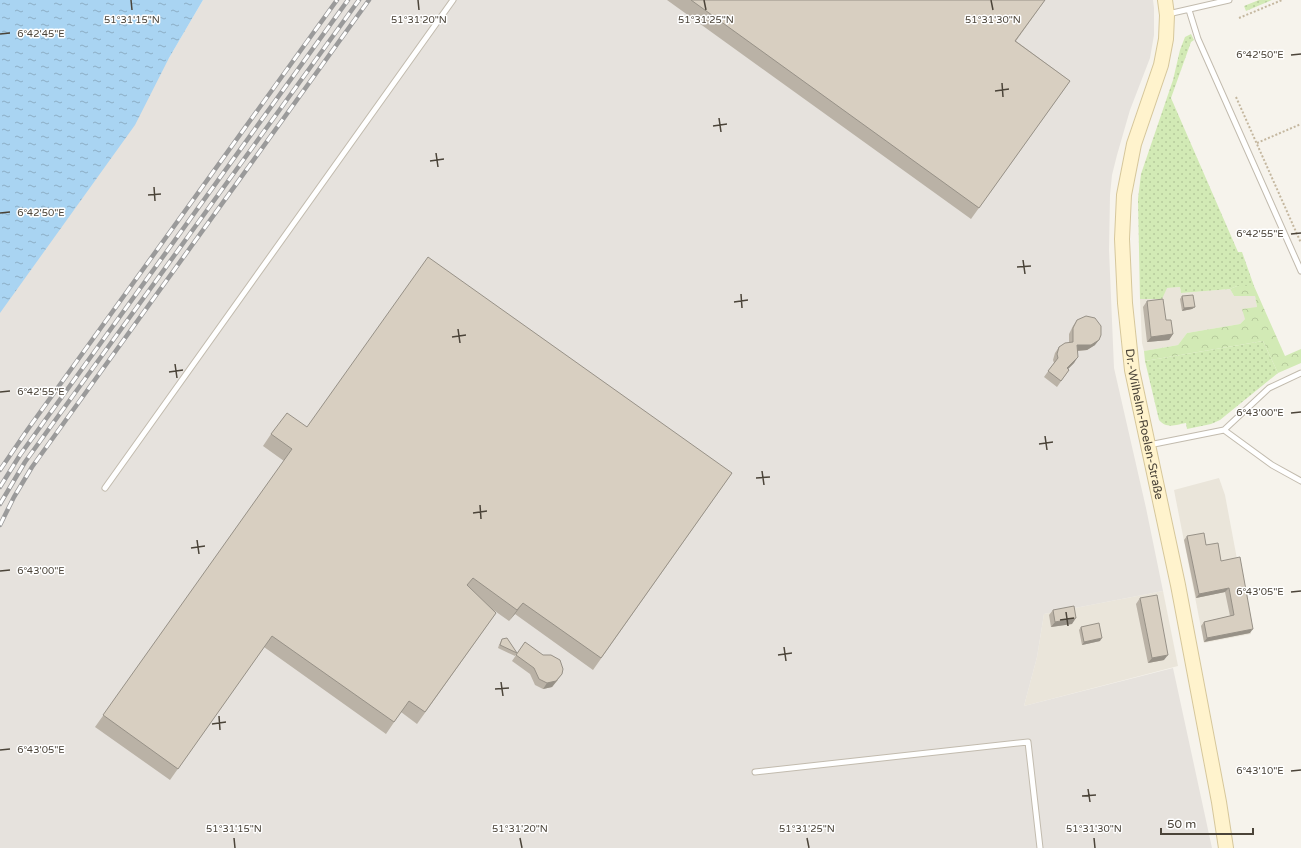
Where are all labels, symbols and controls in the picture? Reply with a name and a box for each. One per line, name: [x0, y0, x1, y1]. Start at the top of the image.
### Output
text: 51°31'15"N: [104, 14, 160, 26]
text: 51°31'20"N: [391, 14, 447, 26]
text: 51°31'25"N: [678, 14, 734, 26]
text: 51°31'30"N: [965, 14, 1021, 26]
text: 6°42'45"E: [17, 28, 65, 40]
text: 6°42'50"E: [1236, 49, 1284, 61]
text: 6°42'50"E: [17, 207, 65, 219]
text: 6°42'55"E: [1236, 228, 1284, 240]
street label: Dr.-Wilhelm-Roelen-Straße: [1123, 348, 1167, 501]
text: 6°42'55"E: [17, 386, 65, 398]
text: 6°43'00"E: [1236, 407, 1284, 419]
text: 6°43'00"E: [17, 565, 65, 577]
text: 6°43'05"E: [1236, 586, 1284, 598]
text: 6°43'05"E: [17, 744, 65, 756]
text: 6°43'10"E: [1236, 765, 1284, 777]
scale bar: [1161, 810, 1253, 836]
text: 50 m: [1167, 817, 1196, 831]
text: 51°31'15"N: [206, 823, 262, 835]
text: 51°31'20"N: [492, 823, 548, 835]
text: 51°31'25"N: [779, 823, 835, 835]
text: 51°31'30"N: [1066, 823, 1122, 835]

